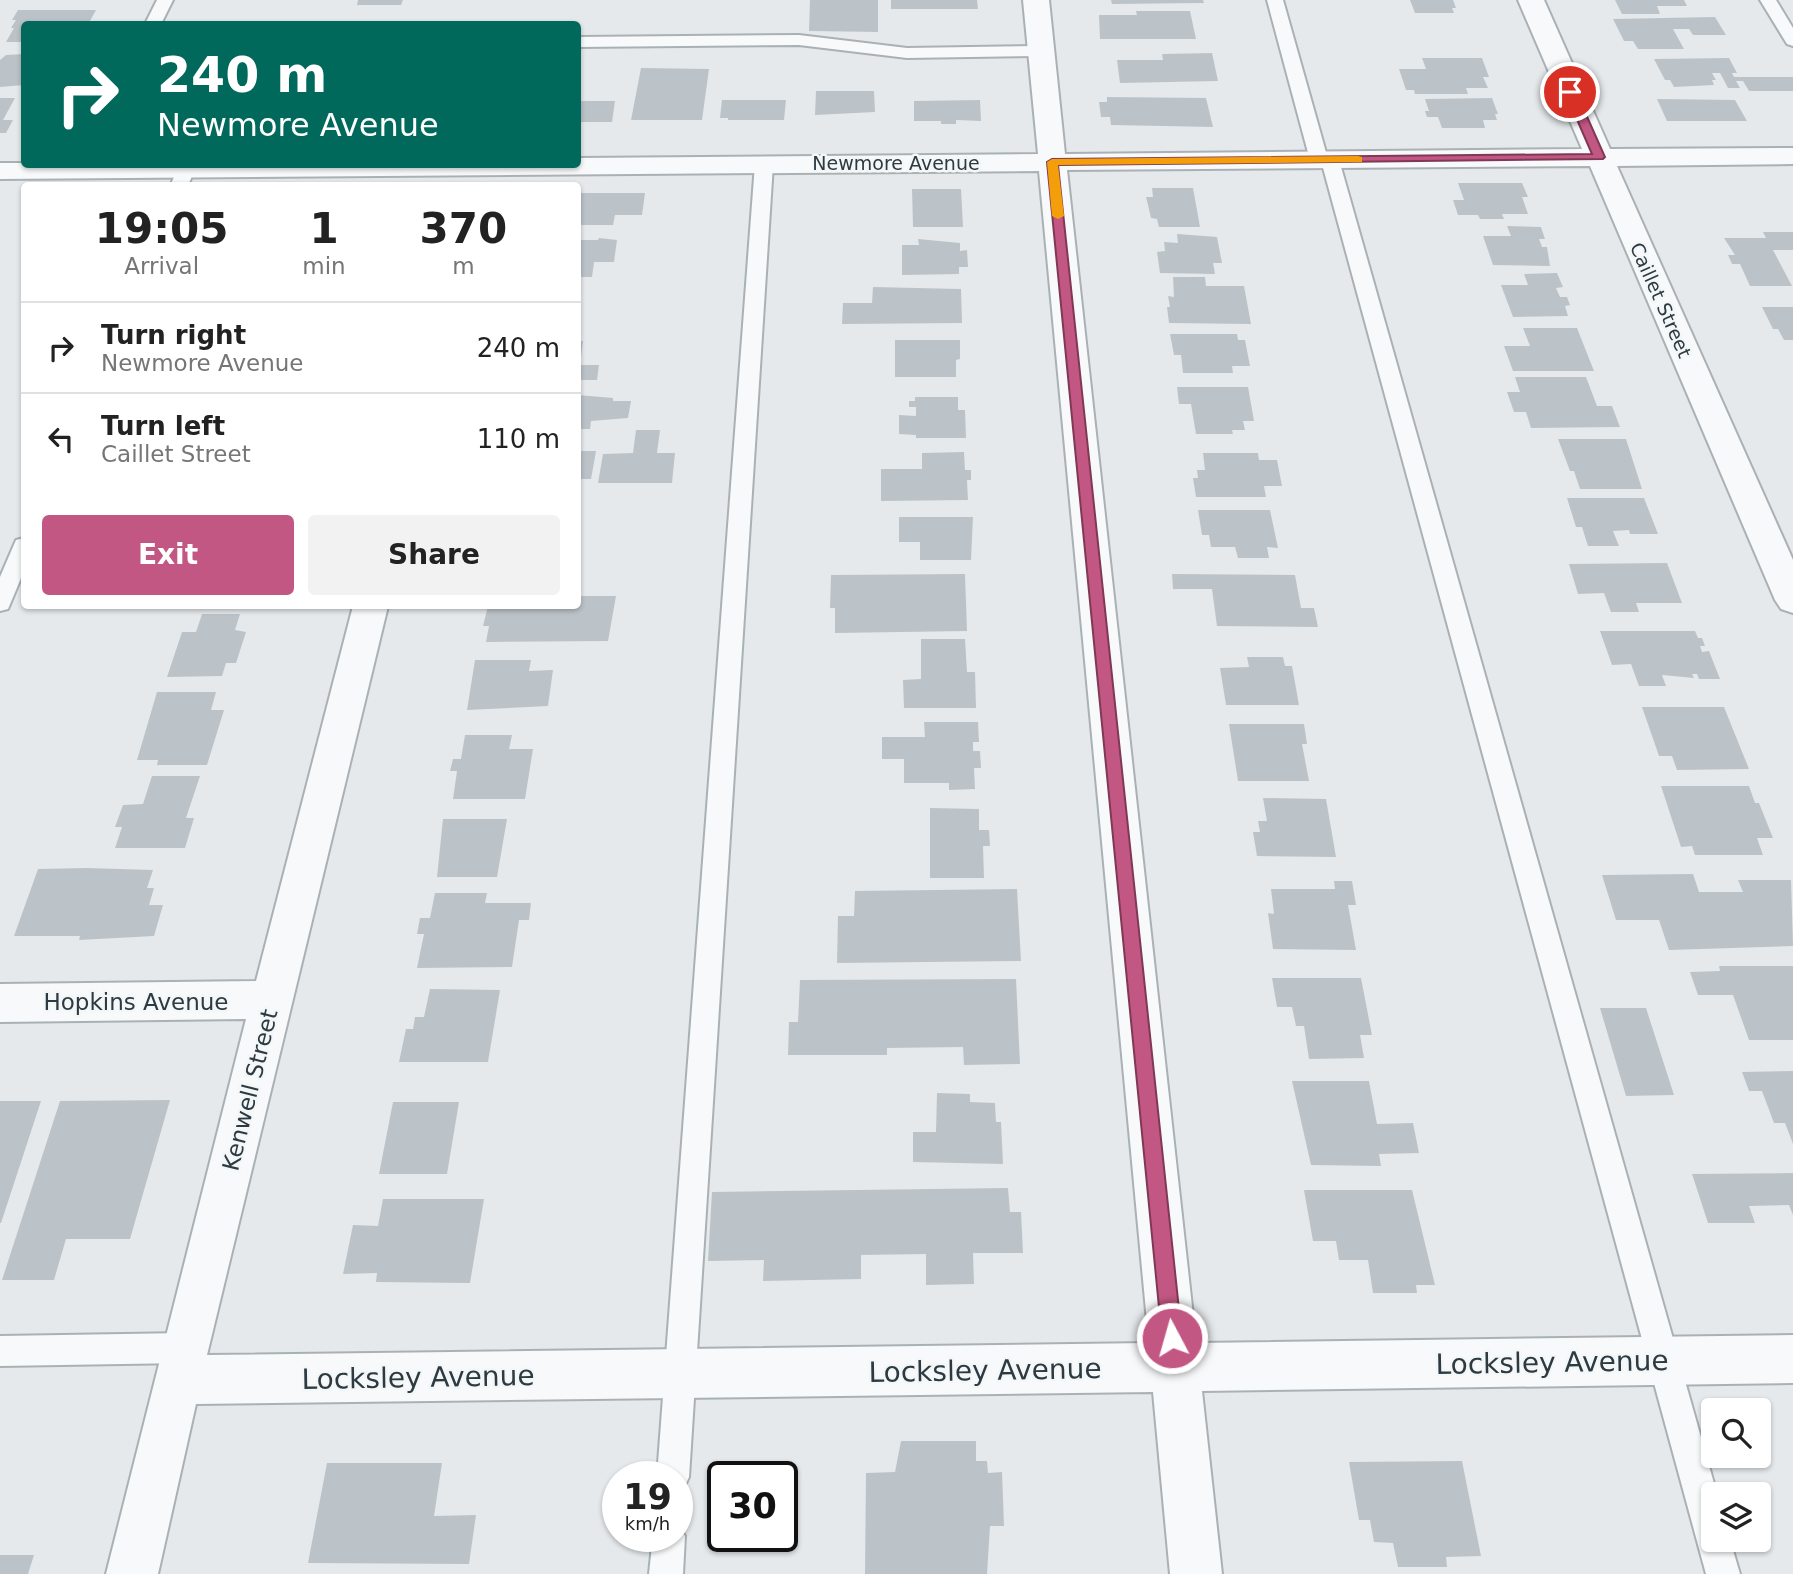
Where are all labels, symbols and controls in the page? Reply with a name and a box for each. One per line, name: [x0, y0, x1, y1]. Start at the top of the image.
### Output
text: 240 m: [157, 47, 327, 104]
icon: right: [42, 49, 133, 140]
pin: [1540, 62, 1600, 122]
icon: arrive: [1551, 73, 1589, 111]
text: Newmore Avenue: [157, 106, 439, 144]
street label: Newmore Avenue: [812, 152, 980, 174]
text: 19:05: [95, 204, 229, 253]
text: 1: [309, 204, 339, 253]
text: 370: [420, 204, 507, 253]
street label: Caillet Street: [1626, 239, 1696, 361]
text: Arrival: [124, 253, 199, 279]
text: min: [302, 253, 346, 279]
text: m: [452, 253, 475, 279]
text: Turn right: [101, 320, 246, 350]
icon: right: [42, 329, 80, 367]
text: 240 m: [477, 333, 560, 363]
text: Newmore Avenue: [101, 350, 304, 376]
text: Turn left: [101, 411, 225, 441]
icon: left: [42, 420, 80, 458]
text: 110 m: [477, 424, 560, 454]
text: Caillet Street: [101, 441, 251, 467]
button: Exit: [42, 515, 294, 595]
button: Share: [308, 515, 560, 595]
street label: Hopkins Avenue: [44, 989, 229, 1015]
street label: Kenwell Street: [217, 1007, 283, 1173]
position arrow: [1135, 1301, 1209, 1375]
street label: Locksley Avenue: [1435, 1344, 1669, 1381]
street label: Locksley Avenue: [868, 1352, 1102, 1389]
street label: Locksley Avenue: [301, 1359, 535, 1396]
map controls: [1701, 1398, 1771, 1552]
button: search: [1701, 1398, 1771, 1468]
speed limit sign: 30: [707, 1461, 798, 1552]
text: 19: [623, 1477, 672, 1517]
button: layers: [1701, 1482, 1771, 1552]
text: km/h: [625, 1513, 670, 1534]

